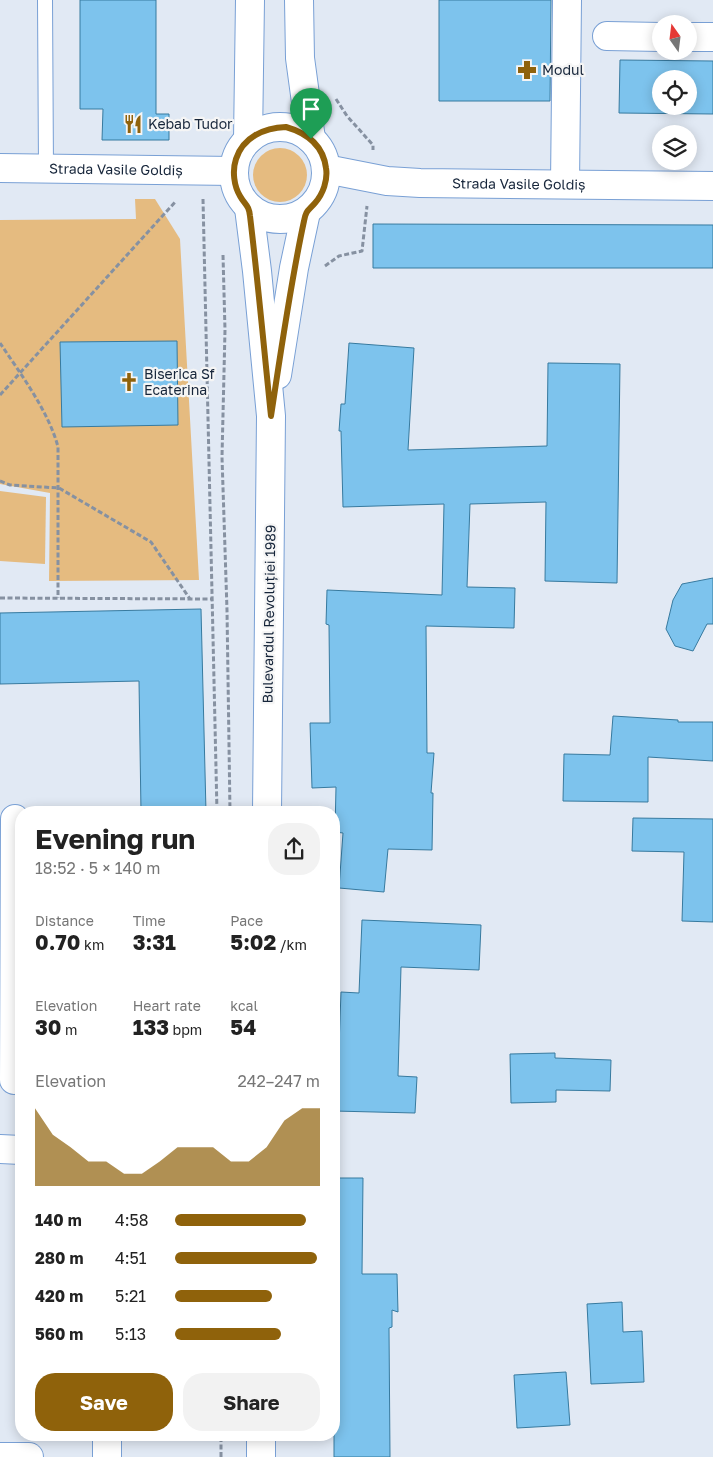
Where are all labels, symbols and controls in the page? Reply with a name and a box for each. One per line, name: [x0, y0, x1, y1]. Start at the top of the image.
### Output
north arrow: [652, 15, 698, 60]
map controls: [652, 15, 697, 170]
pharmacy icon: Modul: [516, 59, 538, 81]
place label: Modul: [542, 61, 584, 78]
button: locate: [652, 70, 697, 115]
pin: [290, 88, 332, 139]
icon: arrive: [297, 95, 325, 123]
restaurant icon: Kebab Tudor: [122, 113, 144, 135]
place label: Kebab Tudor: [148, 115, 233, 132]
button: layers: [652, 125, 697, 170]
street label: Strada Vasile Goldiș: [49, 160, 183, 178]
street label: Strada Vasile Goldiș: [452, 174, 586, 193]
place label: Biserica Sf Ecaterina: [144, 365, 215, 398]
church icon: Biserica Sf Ecaterina: [118, 371, 140, 393]
street label: Bulevardul Revoluției 1989: [258, 524, 279, 704]
text: Evening run: [35, 822, 195, 855]
button: share: [268, 823, 320, 875]
text: 18:52 · 5 × 140 m: [35, 858, 160, 878]
text: Distance: [35, 912, 94, 929]
text: Time: [133, 912, 166, 929]
text: Pace: [230, 912, 263, 929]
text: 0.70: [35, 929, 80, 955]
text: 3:31: [133, 929, 176, 955]
text: 5:02: [230, 929, 276, 955]
text: km: [80, 936, 104, 953]
text: /km: [276, 936, 307, 953]
text: Elevation: [35, 997, 97, 1014]
text: Heart rate: [133, 997, 201, 1014]
text: kcal: [230, 997, 258, 1014]
text: 30: [35, 1014, 61, 1040]
text: 133: [133, 1014, 169, 1040]
text: 54: [230, 1014, 256, 1040]
text: m: [61, 1021, 77, 1038]
text: bpm: [169, 1021, 202, 1038]
text: Elevation: [35, 1071, 106, 1091]
text: 242–247 m: [238, 1071, 320, 1091]
text: 140 m: [35, 1210, 82, 1230]
text: 4:58: [115, 1210, 149, 1230]
text: 280 m: [35, 1248, 83, 1268]
text: 4:51: [115, 1248, 147, 1268]
text: 420 m: [35, 1286, 83, 1306]
text: 5:21: [115, 1286, 146, 1306]
text: 560 m: [35, 1324, 83, 1344]
text: 5:13: [115, 1324, 146, 1344]
button: Save: [35, 1373, 173, 1431]
button: Share: [183, 1373, 320, 1431]

